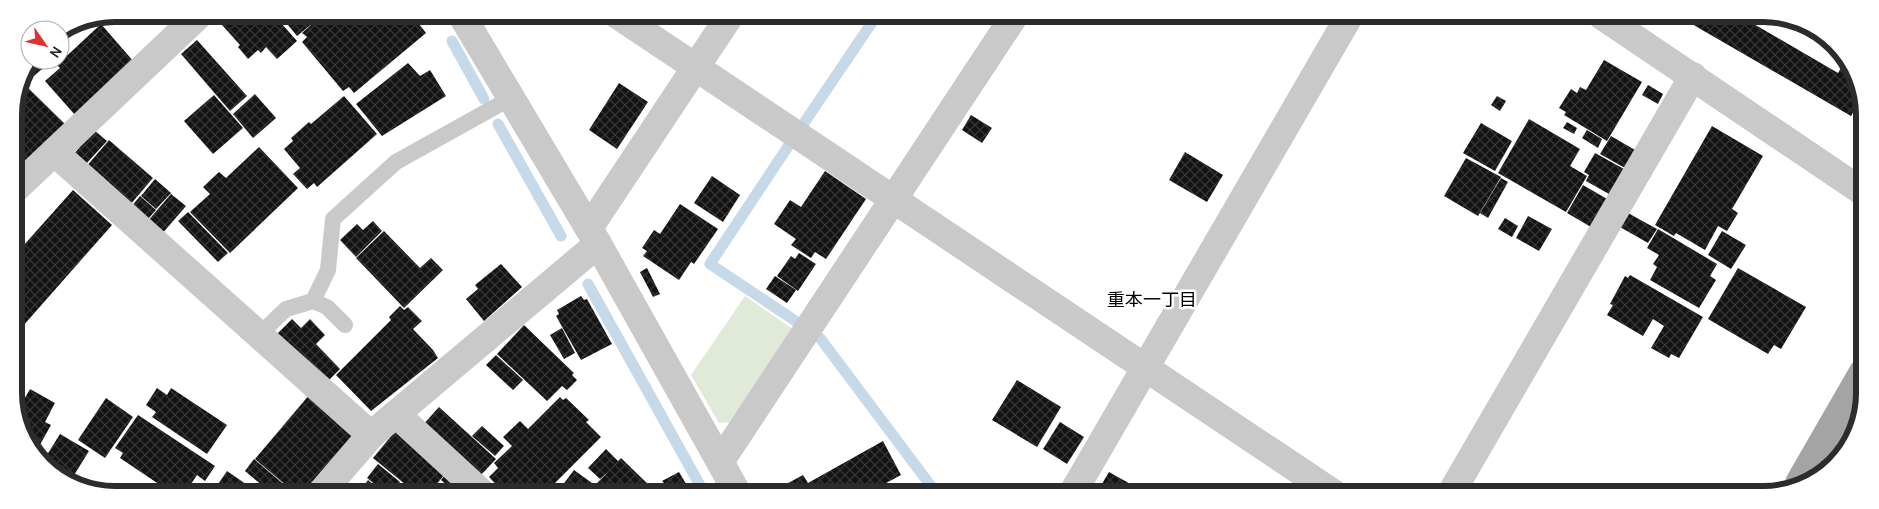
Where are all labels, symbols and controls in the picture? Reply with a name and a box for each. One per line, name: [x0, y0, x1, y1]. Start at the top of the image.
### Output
north arrow: [20, 20, 70, 70]
text: N: [46, 43, 66, 61]
district label: 重本一丁目: [1107, 289, 1197, 311]

